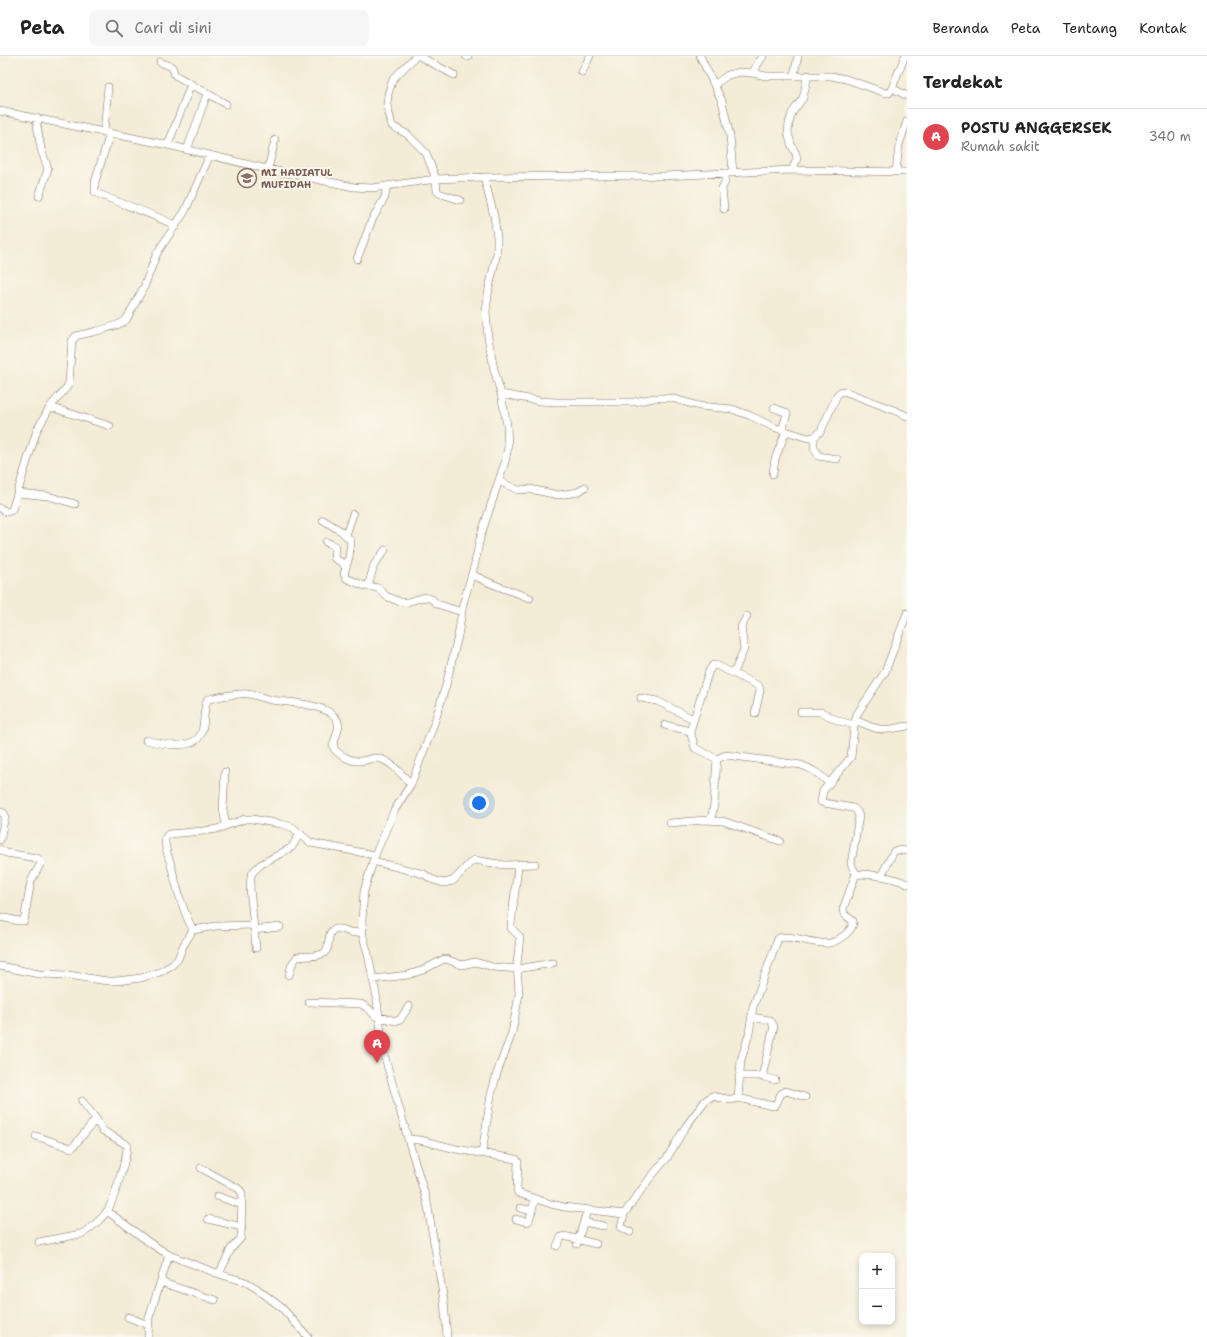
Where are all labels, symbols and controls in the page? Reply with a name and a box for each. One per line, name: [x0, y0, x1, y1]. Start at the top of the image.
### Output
search box: [89, 10, 369, 46]
text: Peta: [20, 15, 65, 40]
icon: search: [103, 17, 125, 39]
text: Cari di sini: [135, 18, 212, 38]
text: Beranda: [932, 19, 989, 37]
text: Peta: [1011, 19, 1041, 37]
text: Tentang: [1063, 19, 1117, 37]
text: Kontak: [1139, 19, 1187, 37]
text: Terdekat: [923, 71, 1003, 93]
text: POSTU ANGGERSEK: [961, 118, 1112, 138]
text: A: [931, 128, 941, 145]
text: 340 m: [1149, 128, 1191, 145]
text: Rumah sakit: [961, 138, 1040, 155]
place label: MI HADIATUL MUFIDAH: [261, 166, 333, 191]
school or university icon: MI HADIATUL MUFIDAH: [236, 167, 258, 189]
your location: [469, 793, 489, 813]
pin: A: [364, 1030, 390, 1063]
map controls: [859, 1253, 895, 1325]
button: +: [859, 1253, 895, 1289]
button: −: [859, 1289, 895, 1325]

